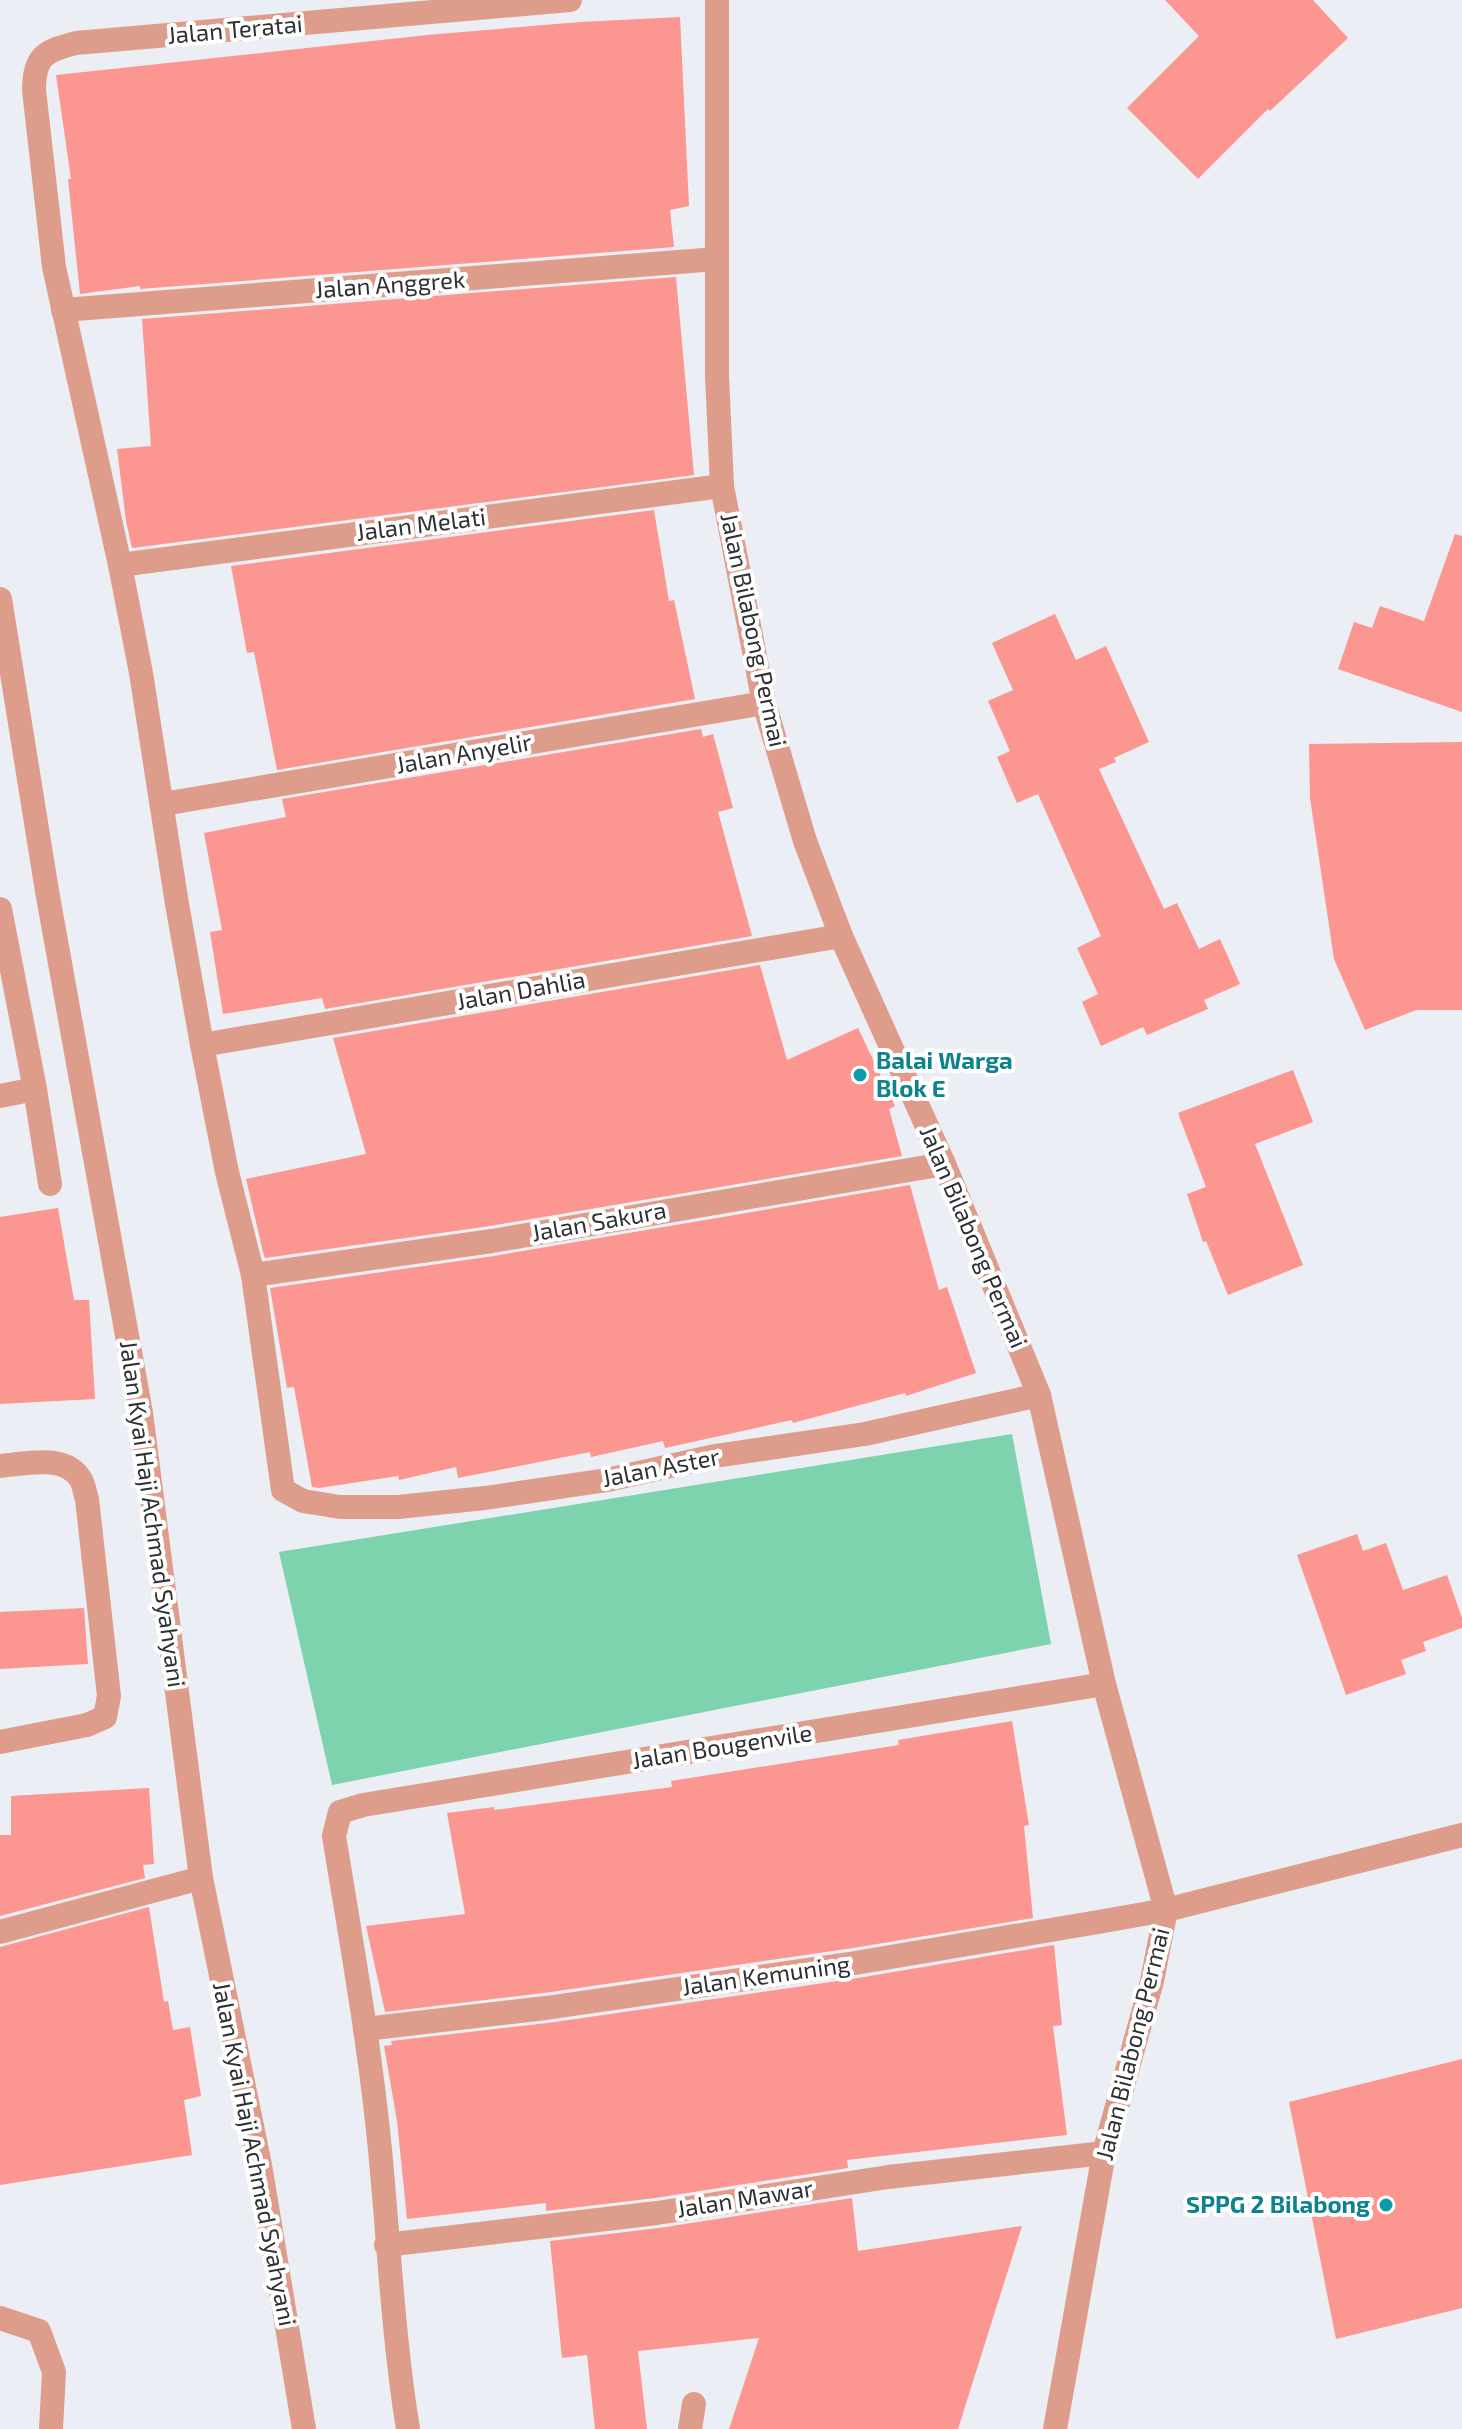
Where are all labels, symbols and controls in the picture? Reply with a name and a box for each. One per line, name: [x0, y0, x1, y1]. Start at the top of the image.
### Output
street label: Jalan Teratai: [166, 8, 304, 49]
street label: Jalan Anggrek: [314, 264, 466, 303]
street label: Jalan Melati: [354, 501, 487, 546]
street label: Jalan Bilabong Permai: [715, 510, 793, 749]
street label: Jalan Anyelir: [394, 726, 534, 779]
street label: Jalan Dahlia: [454, 964, 587, 1015]
place label: Balai Warga Blok E: [876, 1045, 1013, 1102]
marker: Balai Warga Blok E: [851, 1066, 869, 1084]
street label: Jalan Bilabong Permai: [914, 1121, 1034, 1352]
street label: Jalan Sakura: [529, 1194, 668, 1247]
street label: Jalan Kyai Haji Achmad Syahyani: [115, 1338, 192, 1689]
street label: Jalan Aster: [599, 1441, 722, 1492]
street label: Jalan Bougenvile: [630, 1717, 814, 1774]
street label: Jalan Bilabong Permai: [1089, 1924, 1174, 2163]
street label: Jalan Kemuning: [680, 1948, 852, 2001]
street label: Jalan Kyai Haji Achmad Syahyani: [208, 1979, 303, 2328]
street label: Jalan Mawar: [675, 2172, 815, 2223]
place label: SPPG 2 Bilabong: [1186, 2189, 1370, 2218]
marker: SPPG 2 Bilabong: [1377, 2196, 1395, 2214]

